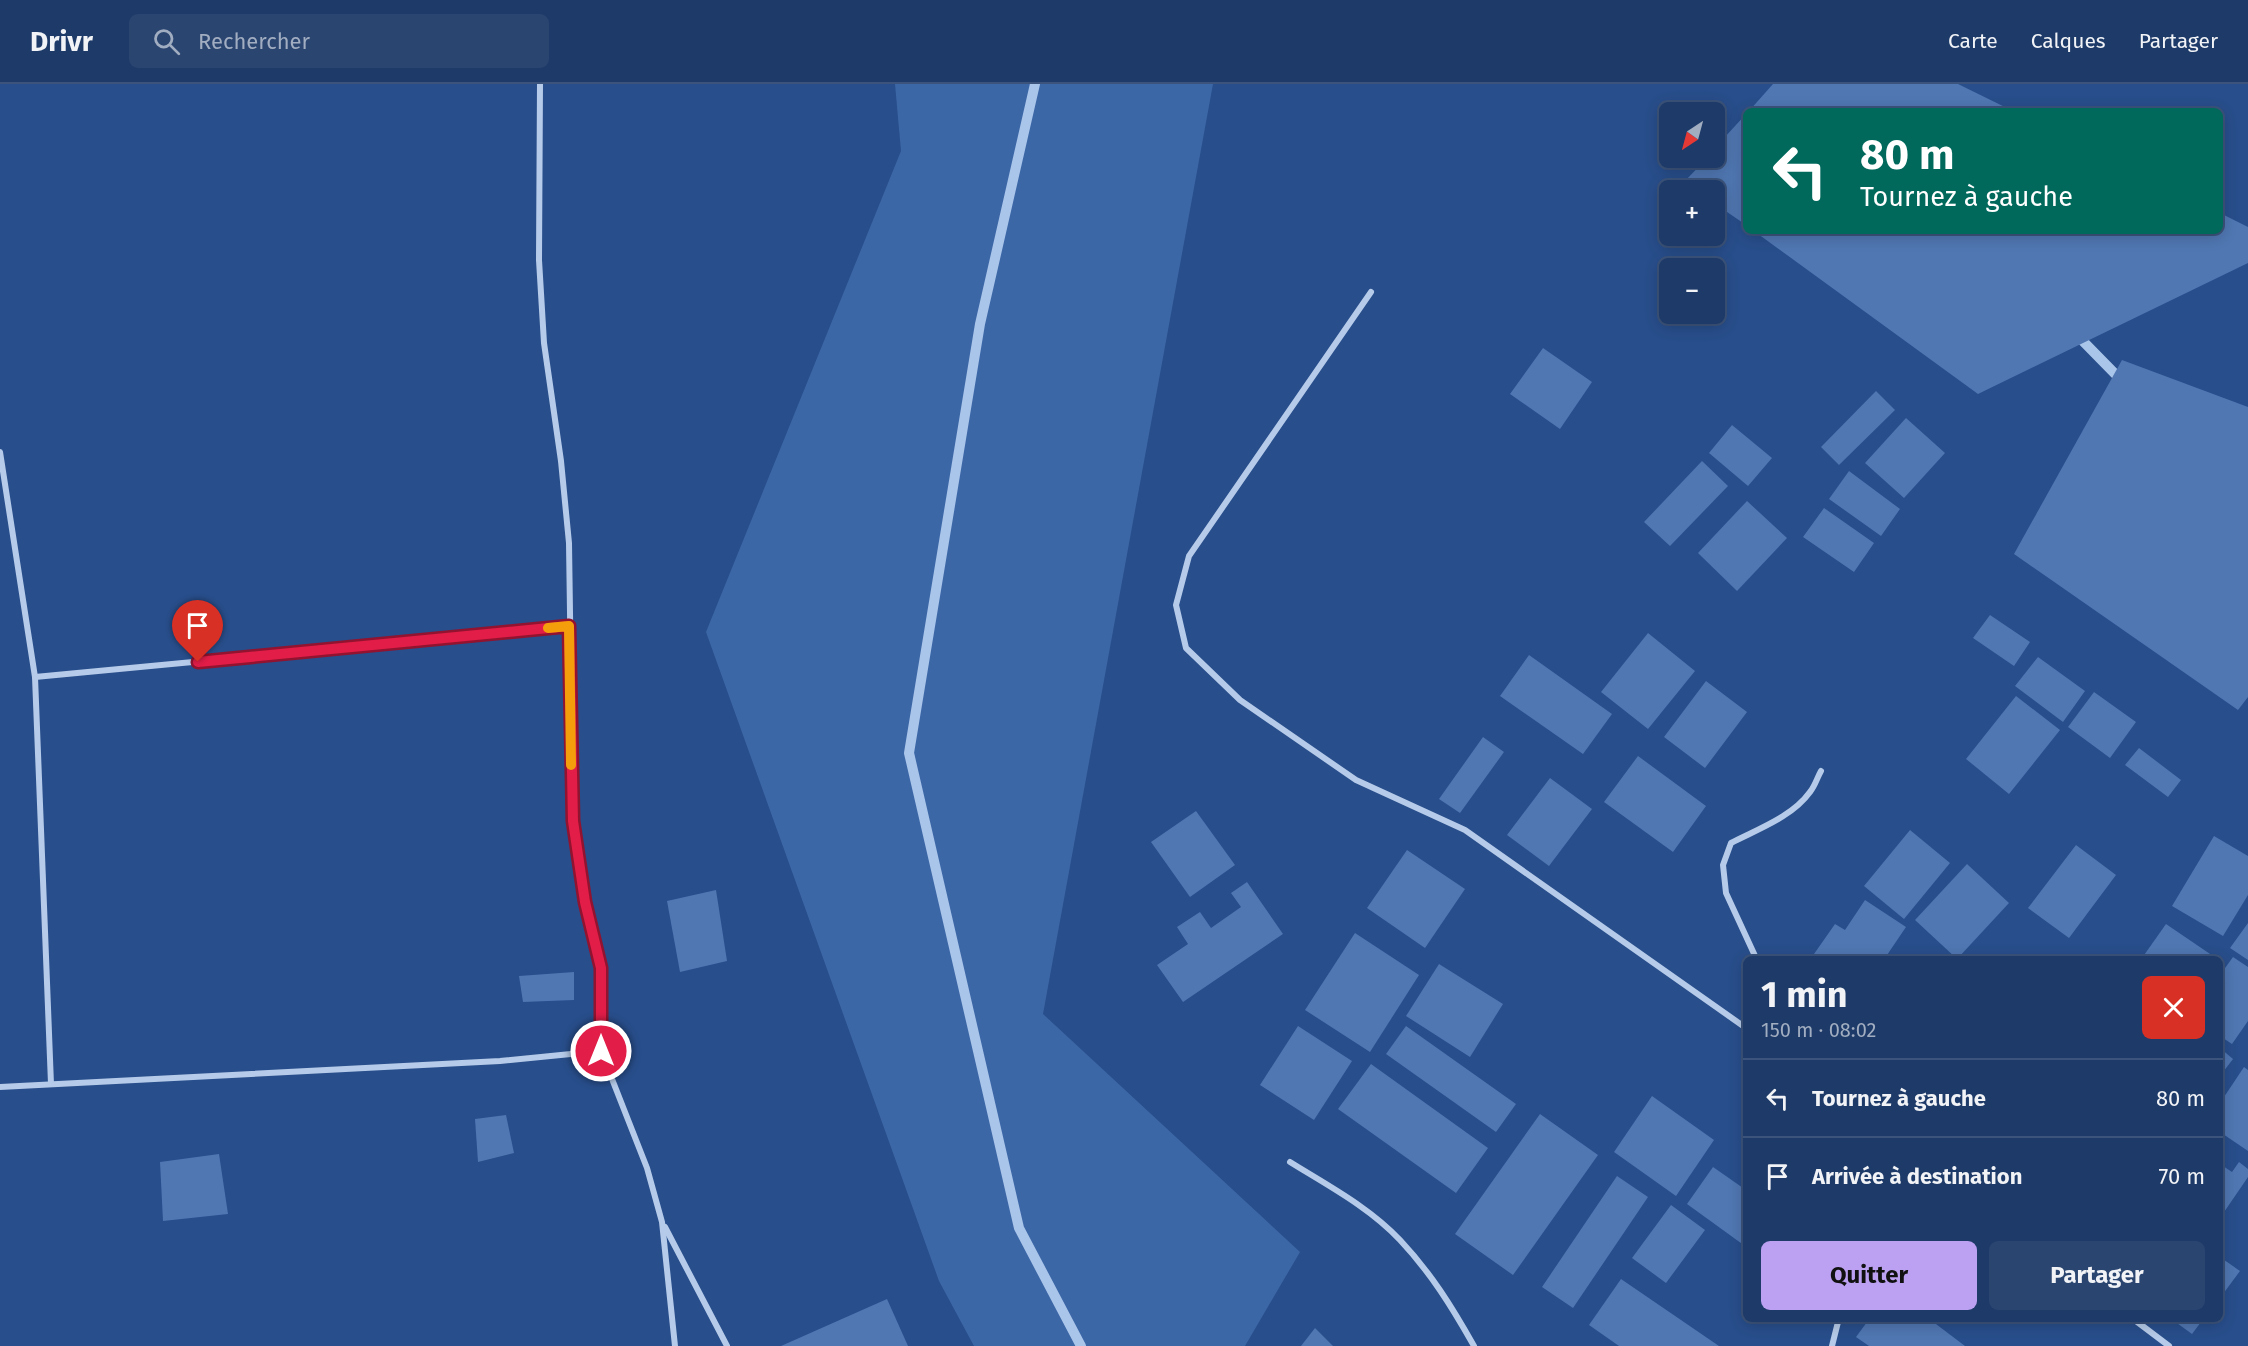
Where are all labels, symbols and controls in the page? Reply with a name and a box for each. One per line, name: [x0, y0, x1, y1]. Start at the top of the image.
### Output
search box: [129, 14, 549, 68]
text: Drivr: [30, 25, 93, 58]
icon: search: [150, 25, 183, 58]
text: Rechercher: [198, 28, 310, 55]
text: Carte: [1948, 28, 1998, 54]
text: Calques: [2031, 28, 2106, 54]
text: Partager: [2139, 28, 2218, 54]
north arrow: [1659, 102, 1725, 168]
map controls: [1659, 102, 1725, 324]
text: 80 m: [1860, 130, 1954, 180]
icon: left: [1761, 132, 1839, 210]
button: +: [1659, 180, 1725, 246]
text: Tournez à gauche: [1860, 181, 2073, 213]
button: −: [1659, 258, 1725, 324]
pin: [172, 600, 223, 662]
icon: arrive: [181, 609, 214, 642]
text: 1 min: [1761, 973, 1848, 1017]
button: close: [2142, 976, 2205, 1039]
text: 150 m · 08:02: [1761, 1018, 1876, 1042]
position arrow: [569, 1019, 633, 1083]
icon: left: [1761, 1082, 1794, 1115]
text: Tournez à gauche: [1812, 1085, 1986, 1112]
text: 80 m: [2156, 1085, 2205, 1112]
icon: arrive: [1761, 1160, 1794, 1193]
text: Arrivée à destination: [1812, 1163, 2022, 1190]
text: 70 m: [2159, 1163, 2205, 1190]
button: Quitter: [1761, 1241, 1977, 1310]
button: Partager: [1989, 1241, 2205, 1310]

